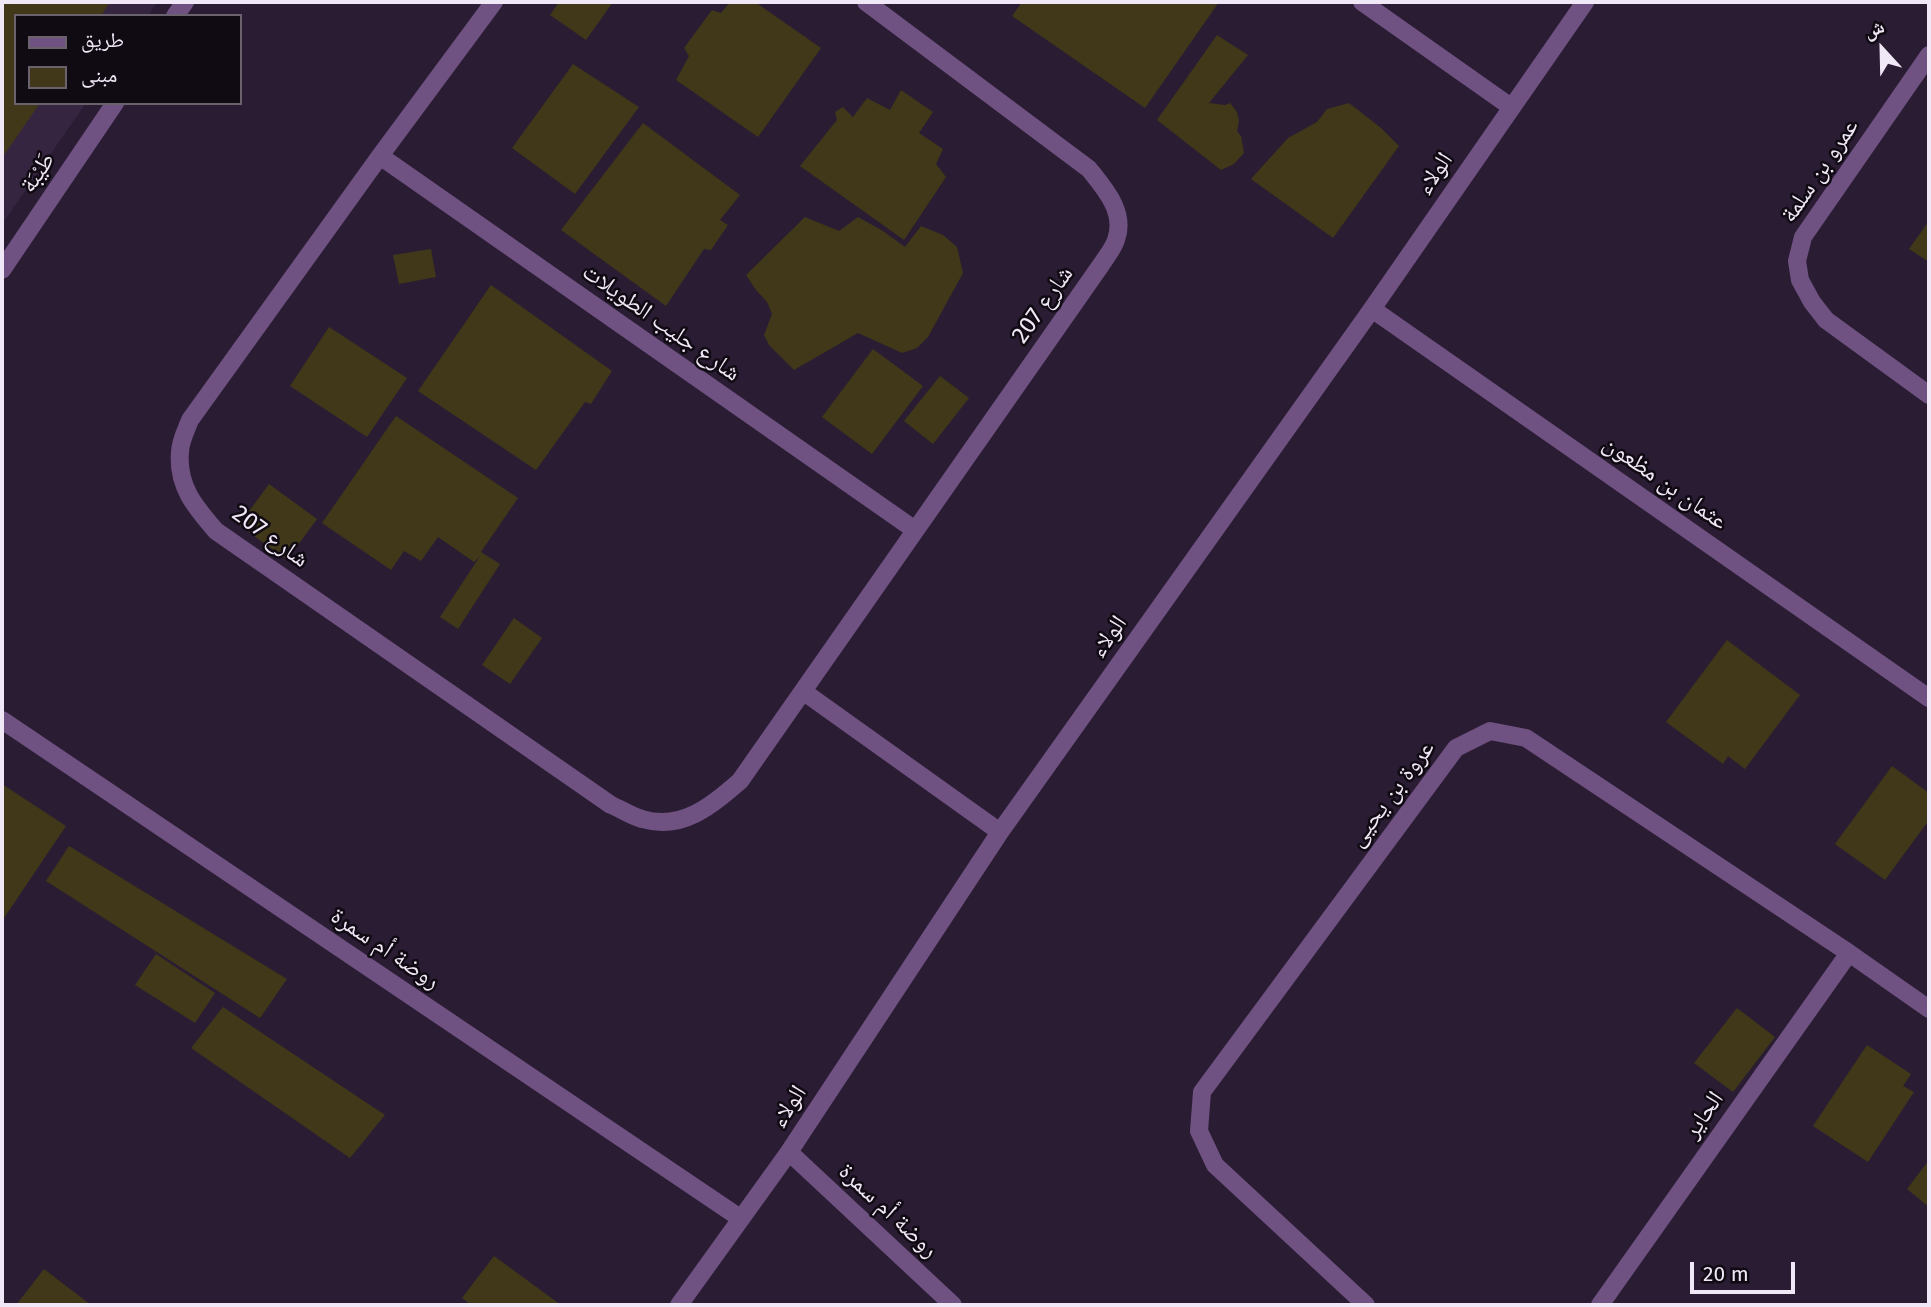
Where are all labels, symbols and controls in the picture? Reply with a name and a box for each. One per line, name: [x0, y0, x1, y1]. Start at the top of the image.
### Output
legend: [14, 14, 242, 105]
north arrow: [1847, 14, 1917, 84]
text: ش: [1860, 15, 1888, 44]
text: طريق: [81, 27, 124, 53]
text: مبنى: [81, 62, 117, 88]
street label: عمرو بن سلمة: [1775, 114, 1865, 228]
street label: طَيْبَة: [14, 147, 62, 199]
street label: الولاء: [1410, 147, 1460, 201]
street label: شارع جليب الطويلات: [576, 258, 746, 388]
street label: شارع 207: [1006, 261, 1080, 349]
street label: عثمان بن مظعون: [1597, 429, 1733, 537]
street label: شارع 207: [226, 500, 314, 574]
street label: الولاء: [1084, 610, 1134, 664]
street label: عروة بن يحيى: [1343, 735, 1441, 853]
street label: روضة أم سمرة: [325, 902, 445, 996]
street label: الولاء: [765, 1080, 813, 1134]
street label: الحاير: [1678, 1086, 1730, 1144]
street label: روضة أم سمرة: [832, 1158, 944, 1264]
scale bar: [1693, 1248, 1798, 1292]
text: 20 m: [1703, 1261, 1749, 1287]

